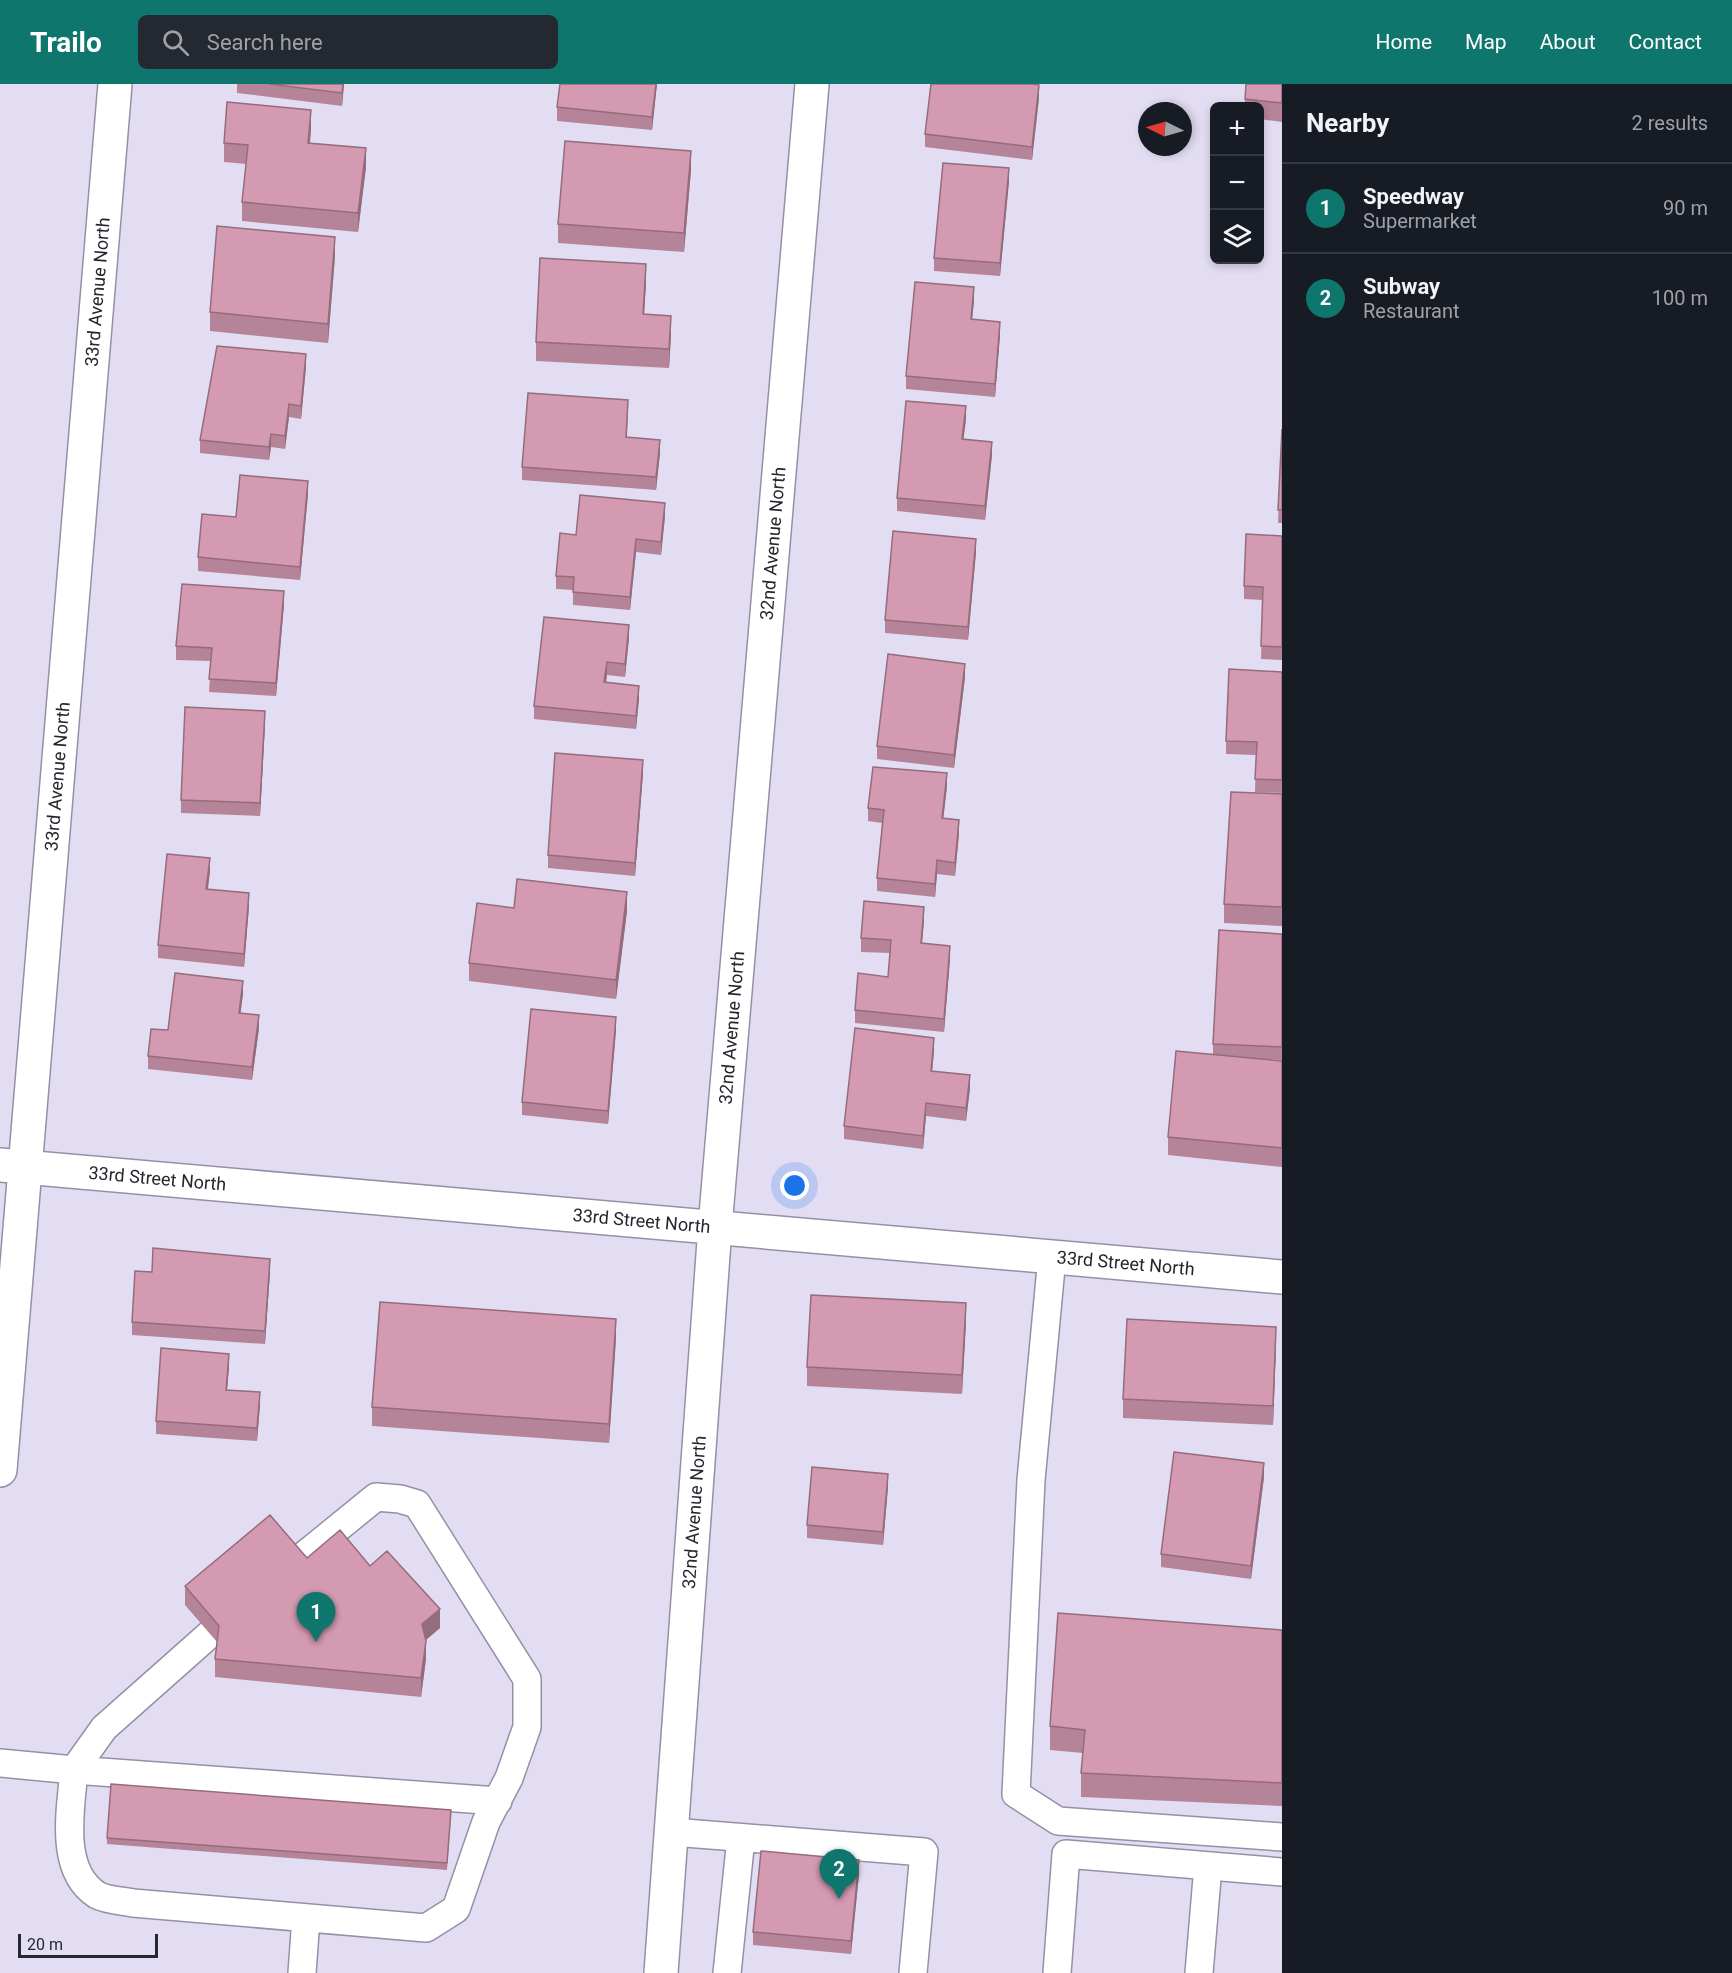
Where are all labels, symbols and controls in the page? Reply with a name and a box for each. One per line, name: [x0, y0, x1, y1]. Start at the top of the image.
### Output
search box: [138, 15, 558, 69]
text: Trailo: [30, 26, 102, 59]
icon: search: [159, 26, 192, 59]
text: Search here: [207, 30, 323, 55]
text: Home: [1376, 30, 1432, 54]
text: Map: [1465, 30, 1507, 54]
text: About: [1540, 30, 1596, 54]
text: Contact: [1629, 30, 1702, 54]
north arrow: [1138, 102, 1192, 156]
map controls: [1210, 102, 1264, 264]
button: +: [1210, 102, 1264, 156]
text: Nearby: [1306, 108, 1389, 138]
text: 2 results: [1632, 111, 1708, 135]
button: −: [1210, 156, 1264, 210]
text: Speedway: [1363, 184, 1464, 209]
text: 1: [1320, 196, 1331, 220]
text: 90 m: [1663, 196, 1708, 220]
text: Supermarket: [1363, 209, 1477, 233]
button: layers: [1210, 210, 1264, 264]
street label: 33rd Avenue North: [81, 217, 114, 367]
text: Subway: [1363, 274, 1440, 299]
text: 2: [1320, 286, 1331, 310]
text: 100 m: [1652, 286, 1708, 310]
text: Restaurant: [1363, 299, 1460, 323]
street label: 32nd Avenue North: [756, 466, 789, 621]
street label: 33rd Avenue North: [40, 701, 74, 852]
street label: 32nd Avenue North: [714, 950, 748, 1105]
street label: 33rd Street North: [88, 1162, 227, 1195]
your location: [780, 1171, 809, 1200]
street label: 33rd Street North: [572, 1204, 711, 1237]
street label: 33rd Street North: [1056, 1246, 1196, 1279]
street label: 32nd Avenue North: [678, 1435, 710, 1590]
pin: 1: [296, 1592, 336, 1642]
pin: 2: [820, 1850, 858, 1899]
scale bar: [18, 1931, 158, 1958]
text: 20 m: [27, 1935, 63, 1954]

